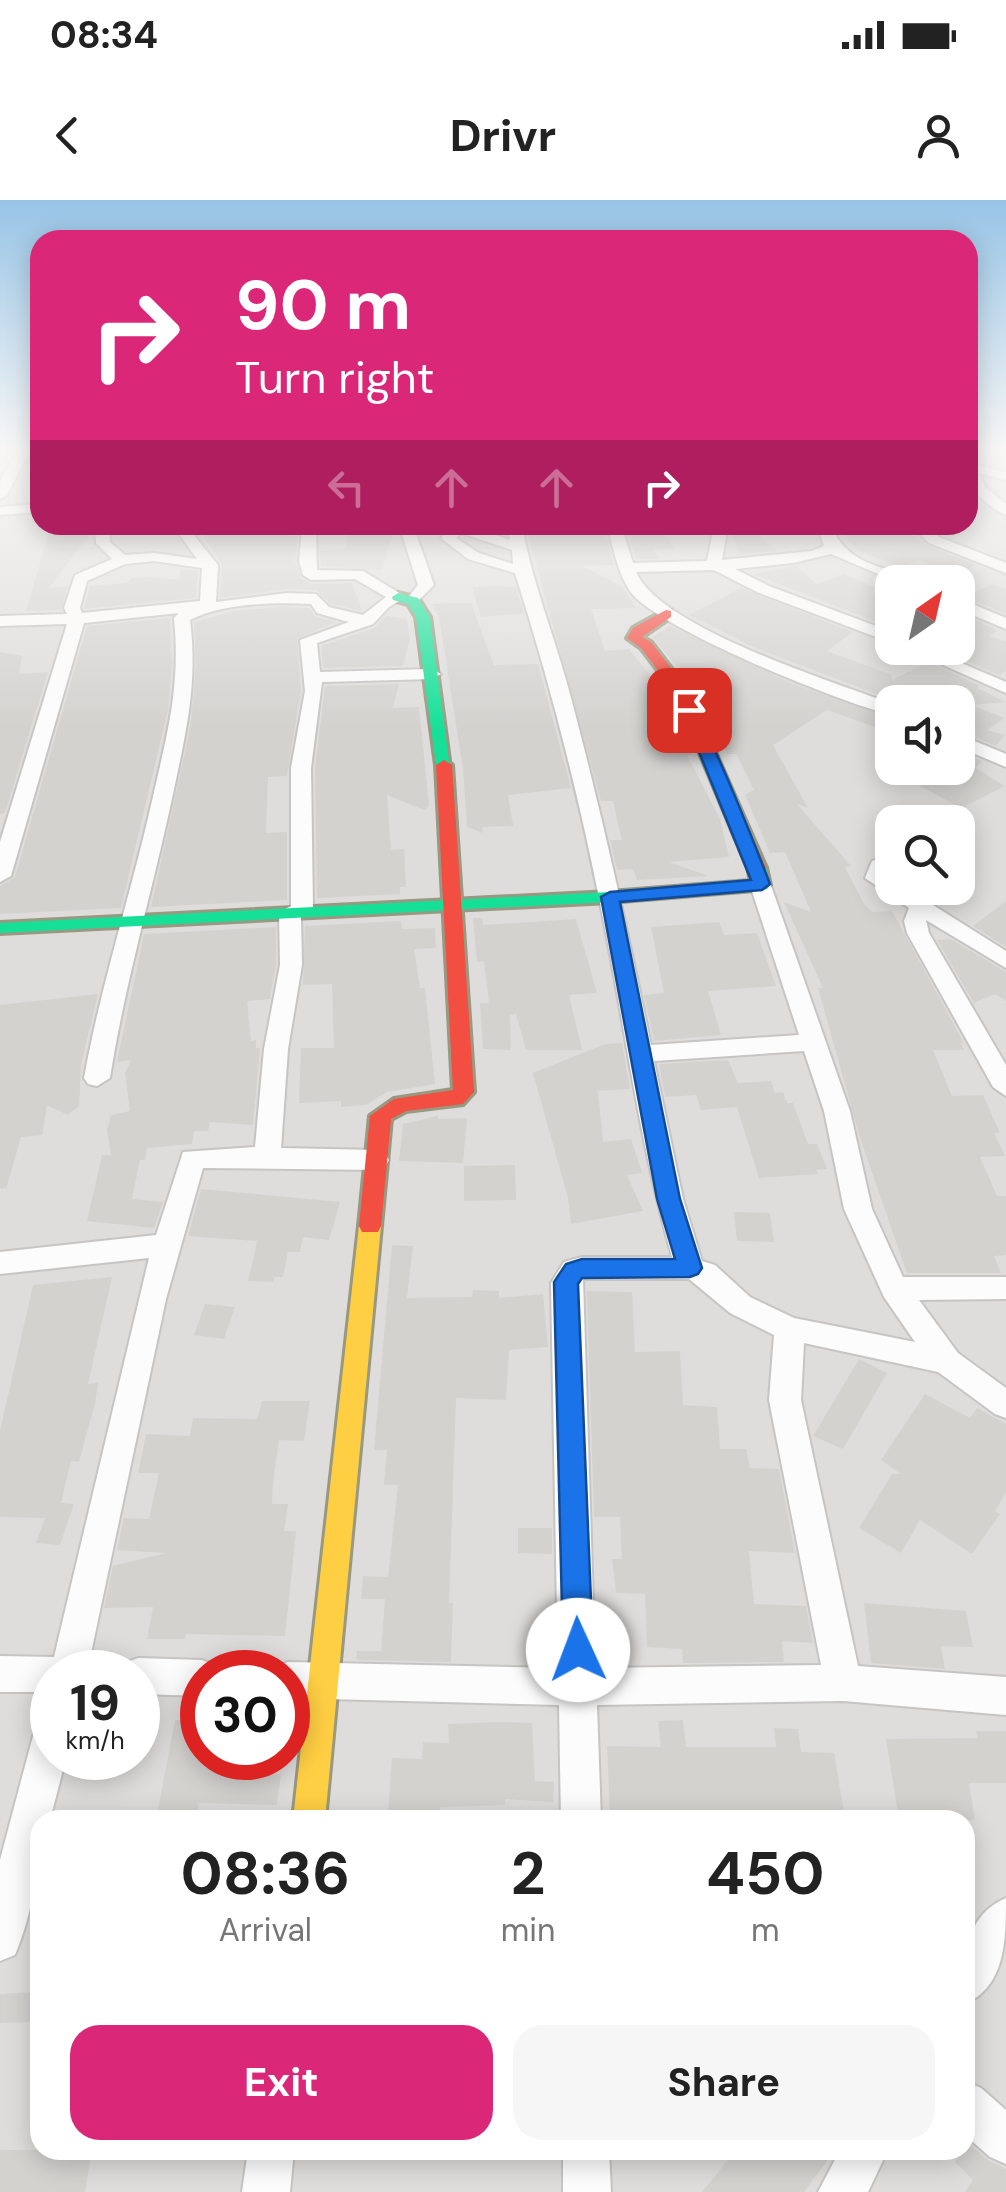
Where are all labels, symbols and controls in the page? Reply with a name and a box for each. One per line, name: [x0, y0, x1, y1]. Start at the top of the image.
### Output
text: 08:34: [50, 10, 158, 60]
text: Drivr: [450, 106, 556, 165]
icon: back: [40, 108, 95, 163]
icon: person: [911, 108, 966, 163]
text: 90 m: [235, 260, 411, 351]
icon: right: [70, 270, 200, 400]
text: Turn right: [235, 348, 434, 407]
icon: left: [319, 460, 374, 515]
icon: ahead: [424, 460, 479, 515]
icon: ahead: [529, 460, 584, 515]
icon: right: [634, 460, 689, 515]
north arrow: [875, 565, 975, 665]
map controls: [875, 565, 975, 905]
pin: [647, 668, 732, 753]
icon: arrive: [662, 683, 717, 738]
button: sound: [875, 685, 975, 785]
button: search: [875, 805, 975, 905]
position arrow: [526, 1598, 630, 1702]
speed limit sign: 30: [180, 1650, 310, 1780]
text: 19: [70, 1670, 120, 1736]
text: km/h: [65, 1724, 125, 1757]
text: 08:36: [181, 1834, 350, 1913]
text: 2: [511, 1834, 545, 1913]
text: 450: [706, 1834, 824, 1913]
text: Arrival: [219, 1909, 312, 1951]
text: min: [501, 1909, 555, 1951]
text: m: [751, 1909, 779, 1951]
button: Exit: [70, 2025, 493, 2140]
button: Share: [513, 2025, 935, 2140]

